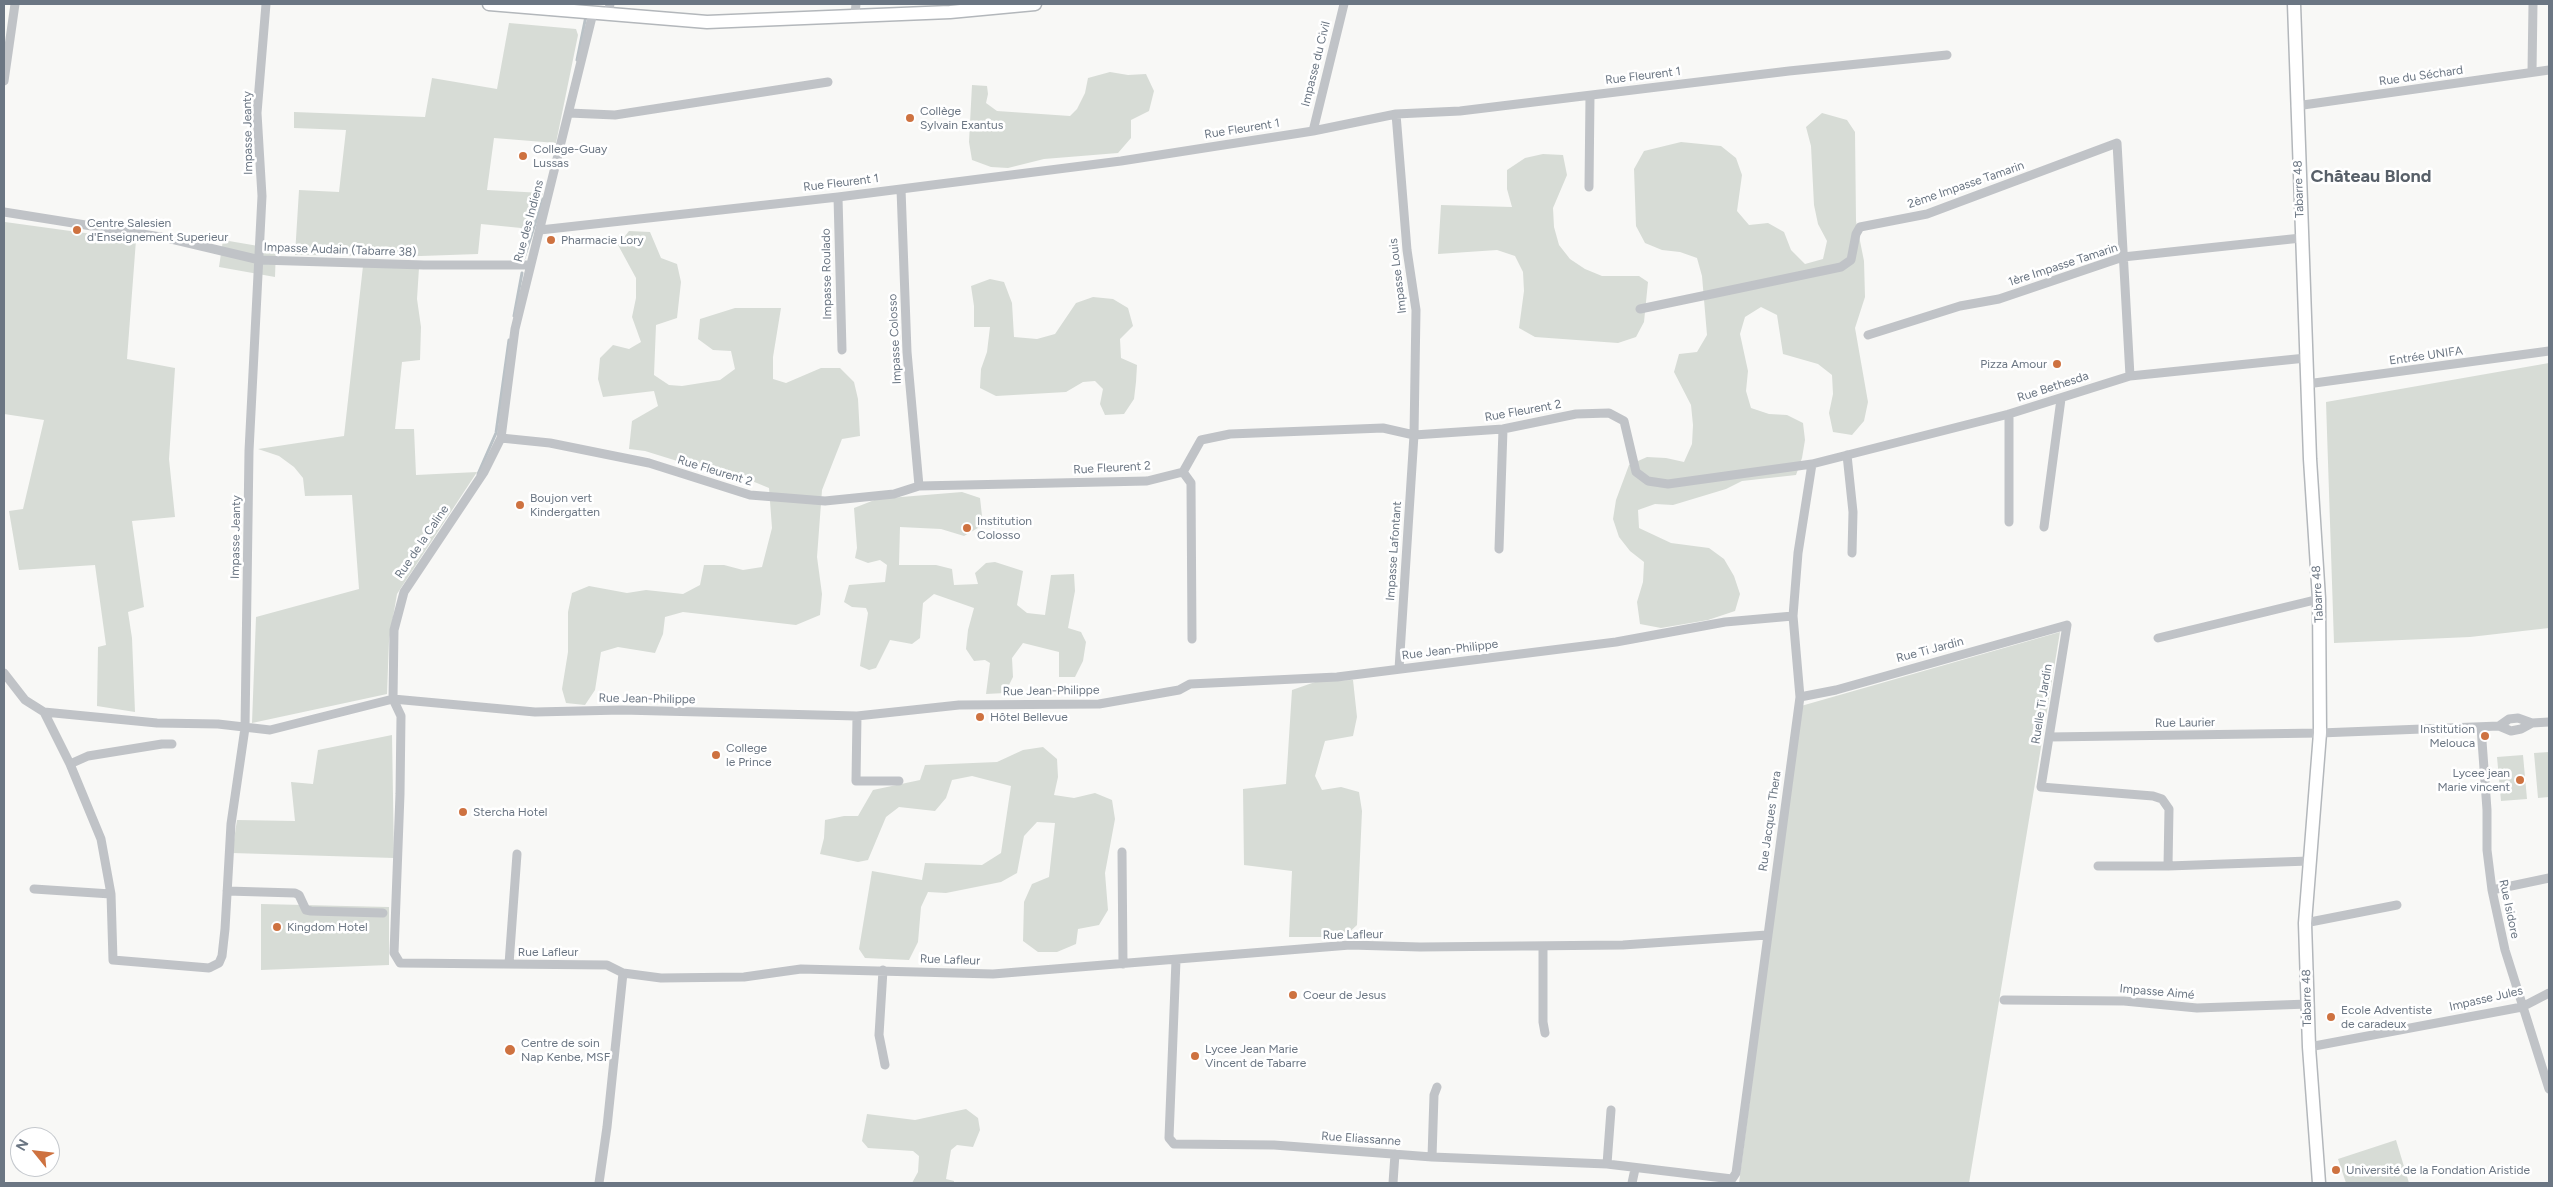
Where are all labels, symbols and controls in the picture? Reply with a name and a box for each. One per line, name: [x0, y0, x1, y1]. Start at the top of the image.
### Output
street label: Impasse du Civil: [1298, 20, 1334, 108]
street label: Rue du Séchard: [2378, 63, 2464, 89]
street label: Rue Fleurent 1: [1604, 64, 1682, 88]
street label: Impasse Jeanty: [240, 91, 256, 175]
place label: Collège Sylvain Exantus: [920, 104, 1003, 132]
marker: Collège Sylvain Exantus: [904, 112, 916, 124]
street label: Rue Fleurent 1: [1203, 116, 1281, 142]
place label: College-Guay Lussas: [533, 142, 607, 170]
marker: College-Guay Lussas: [517, 150, 529, 162]
street label: 2ème Impasse Tamarin: [1906, 158, 2026, 212]
street label: Tabarre 48: [2291, 160, 2307, 218]
district label: Château Blond: [2311, 166, 2431, 188]
street label: Rue Fleurent 1: [802, 171, 880, 195]
street label: Rue des Indiens: [511, 178, 547, 264]
place label: Centre Salesien d'Enseignement Superieur: [87, 216, 228, 244]
marker: Centre Salesien d'Enseignement Superieur: [71, 224, 83, 236]
street label: Impasse Roulado: [819, 228, 835, 320]
place label: Pharmacie Lory: [561, 233, 644, 247]
marker: Pharmacie Lory: [545, 234, 557, 246]
street label: Impasse Louis: [1386, 238, 1410, 314]
street label: Impasse Audain (Tabarre 38): [263, 240, 417, 260]
street label: 1ère Impasse Tamarin: [2006, 240, 2120, 290]
street label: Impasse Colosso: [885, 293, 905, 385]
street label: Entrée UNIFA: [2388, 344, 2464, 368]
place label: Pizza Amour: [1980, 357, 2047, 371]
marker: Pizza Amour: [2051, 358, 2063, 370]
street label: Rue Bethesda: [2016, 369, 2090, 405]
street label: Rue Fleurent 2: [1484, 397, 1562, 425]
street label: Rue Fleurent 2: [676, 453, 754, 489]
street label: Rue Fleurent 2: [1073, 459, 1151, 477]
place label: Boujon vert Kindergatten: [530, 491, 600, 519]
street label: Impasse Jeanty: [228, 495, 244, 579]
marker: Boujon vert Kindergatten: [514, 499, 526, 511]
street label: Impasse Lafontant: [1383, 501, 1405, 601]
street label: Rue de la Caline: [392, 503, 452, 581]
place label: Institution Colosso: [977, 514, 1032, 542]
marker: Institution Colosso: [961, 522, 973, 534]
street label: Tabarre 48: [2309, 565, 2327, 623]
street label: Rue Ti Jardin: [1895, 634, 1965, 666]
street label: Rue Jean-Philippe: [1401, 637, 1499, 663]
street label: Ruelle Ti Jardin: [2029, 663, 2055, 745]
street label: Rue Jean-Philippe: [1002, 683, 1100, 699]
street label: Rue Jean-Philippe: [598, 691, 696, 707]
place label: Hôtel Bellevue: [990, 710, 1068, 724]
marker: Hôtel Bellevue: [974, 711, 986, 723]
street label: Rue Laurier: [2155, 715, 2215, 731]
place label: Institution Melouca: [2420, 722, 2475, 750]
marker: Institution Melouca: [2479, 730, 2491, 742]
place label: College le Prince: [726, 741, 772, 769]
marker: College le Prince: [710, 749, 722, 761]
place label: Lycee jean Marie vincent: [2437, 766, 2510, 794]
street label: Rue Jacques Thera: [1756, 770, 1784, 872]
marker: Lycee jean Marie vincent: [2514, 774, 2526, 786]
place label: Stercha Hotel: [473, 805, 547, 819]
marker: Stercha Hotel: [457, 806, 469, 818]
street label: Rue Isidore: [2496, 878, 2522, 940]
place label: Kingdom Hotel: [287, 920, 368, 934]
marker: Kingdom Hotel: [271, 921, 283, 933]
street label: Rue Lafleur: [1323, 927, 1383, 943]
street label: Rue Lafleur: [518, 945, 578, 959]
street label: Rue Lafleur: [920, 952, 980, 968]
street label: Tabarre 48: [2299, 969, 2315, 1027]
street label: Impasse Aimé: [2119, 982, 2195, 1002]
street label: Impasse Jules: [2448, 984, 2524, 1014]
place label: Coeur de Jesus: [1303, 988, 1386, 1002]
marker: Coeur de Jesus: [1287, 989, 1299, 1001]
place label: Ecole Adventiste de caradeux: [2341, 1003, 2432, 1031]
marker: Ecole Adventiste de caradeux: [2325, 1011, 2337, 1023]
place label: Centre de soin Nap Kenbe, MSF: [521, 1036, 610, 1064]
place label: Lycee Jean Marie Vincent de Tabarre: [1205, 1042, 1306, 1070]
marker: Centre de soin Nap Kenbe, MSF: [503, 1043, 517, 1057]
marker: Lycee Jean Marie Vincent de Tabarre: [1189, 1050, 1201, 1062]
north arrow: [10, 1127, 60, 1177]
street label: Rue Eliassanne: [1321, 1129, 1401, 1149]
text: N: [12, 1136, 32, 1154]
place label: Université de la Fondation Aristide: [2346, 1163, 2530, 1177]
marker: Université de la Fondation Aristide: [2330, 1164, 2342, 1176]

